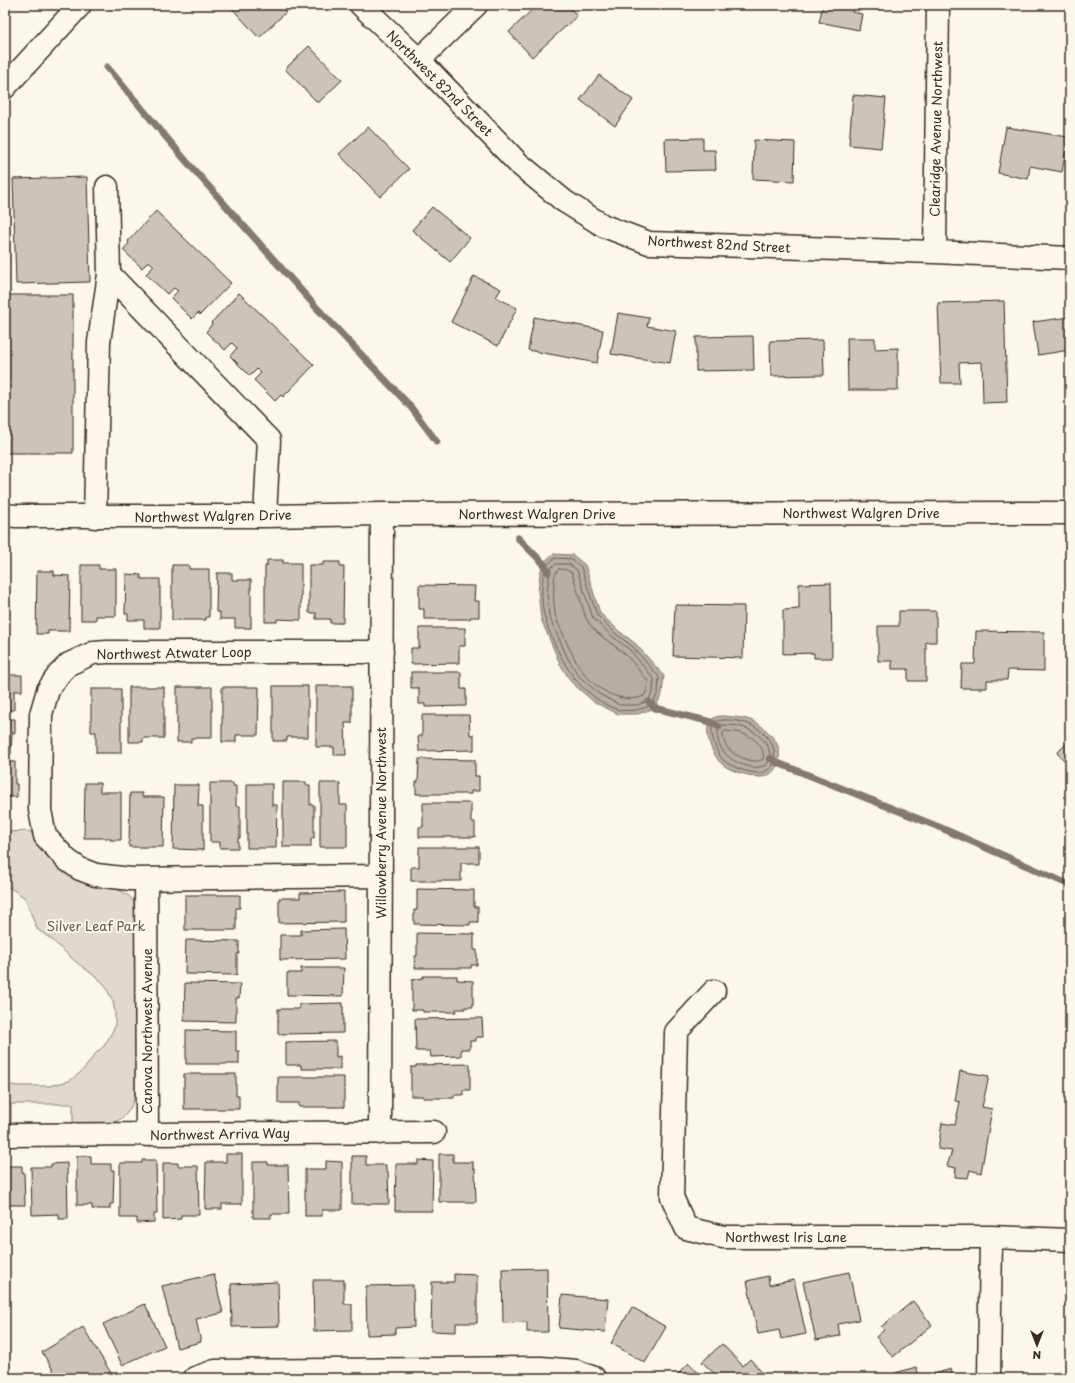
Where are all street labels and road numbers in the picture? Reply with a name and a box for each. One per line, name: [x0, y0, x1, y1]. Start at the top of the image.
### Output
street label: Northwest 82nd Street: [383, 25, 498, 140]
street label: Clearidge Avenue Northwest: [924, 41, 947, 217]
street label: Northwest 82nd Street: [647, 230, 791, 257]
street label: Northwest Walgren Drive: [782, 503, 940, 522]
street label: Northwest Walgren Drive: [458, 504, 616, 523]
street label: Northwest Walgren Drive: [134, 505, 292, 526]
street label: Northwest Atwater Loop: [96, 642, 252, 663]
street label: Willowberry Avenue Northwest: [371, 727, 390, 919]
street label: Canova Northwest Avenue: [137, 948, 156, 1114]
street label: Northwest Arriva Way: [150, 1123, 290, 1144]
street label: Northwest Iris Lane: [725, 1227, 847, 1246]

